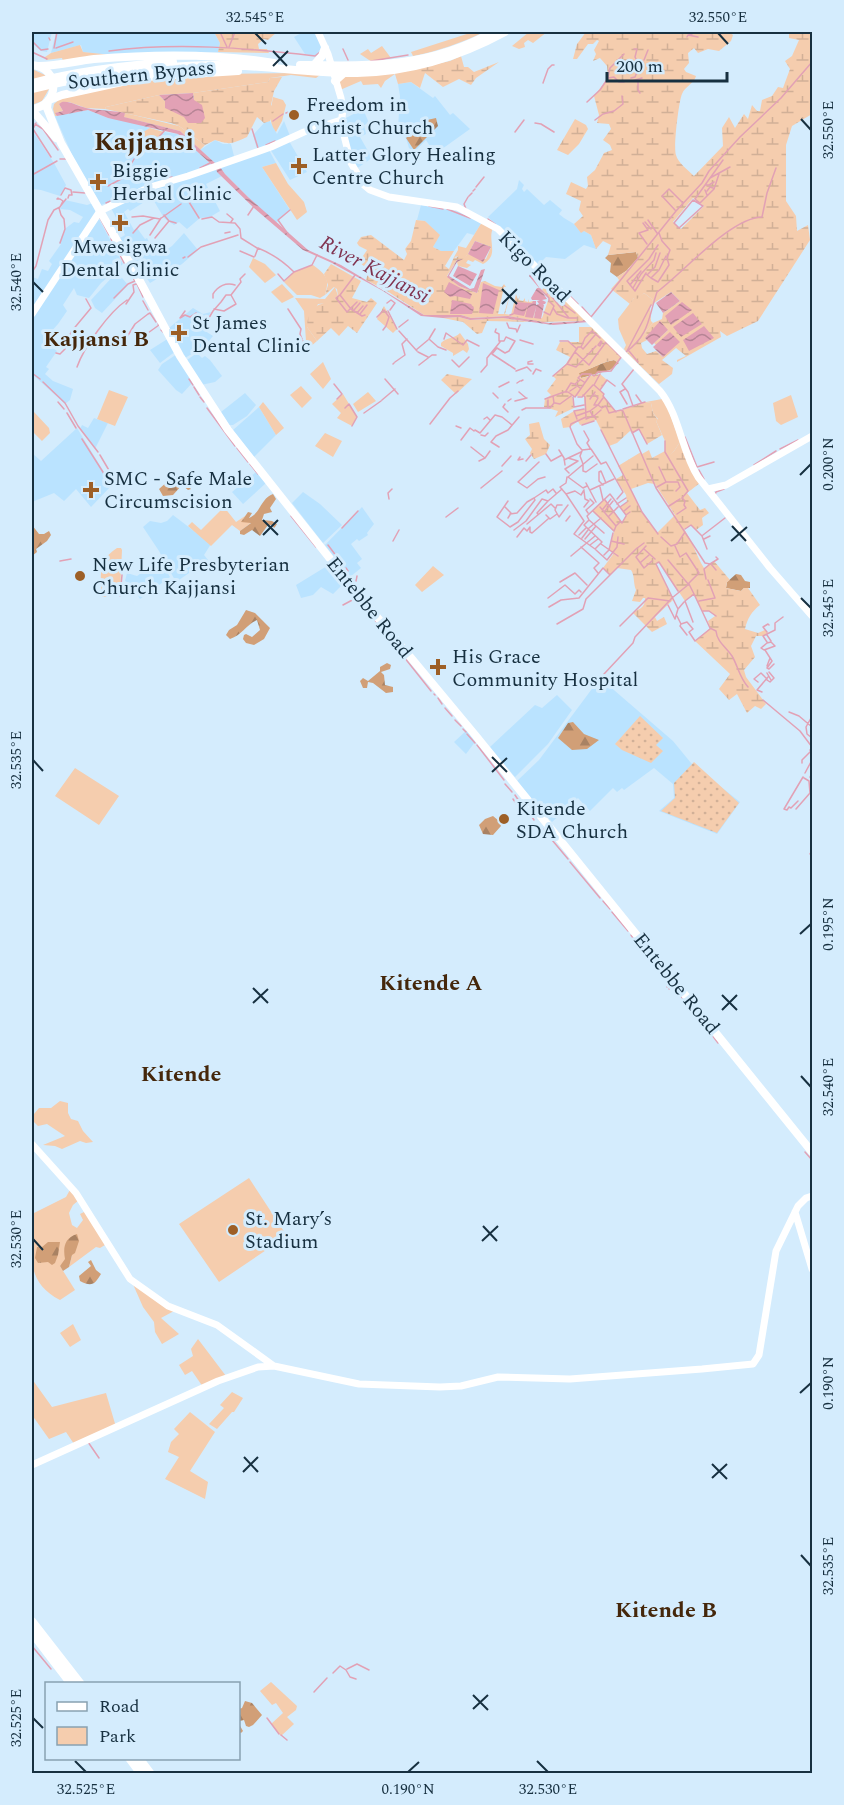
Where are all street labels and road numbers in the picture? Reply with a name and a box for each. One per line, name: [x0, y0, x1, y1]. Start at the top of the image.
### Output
street label: Southern Bypass: [66, 52, 216, 98]
street label: Kigo Road: [491, 224, 577, 310]
street label: Entebbe Road: [319, 550, 420, 665]
street label: Entebbe Road: [626, 926, 727, 1041]

